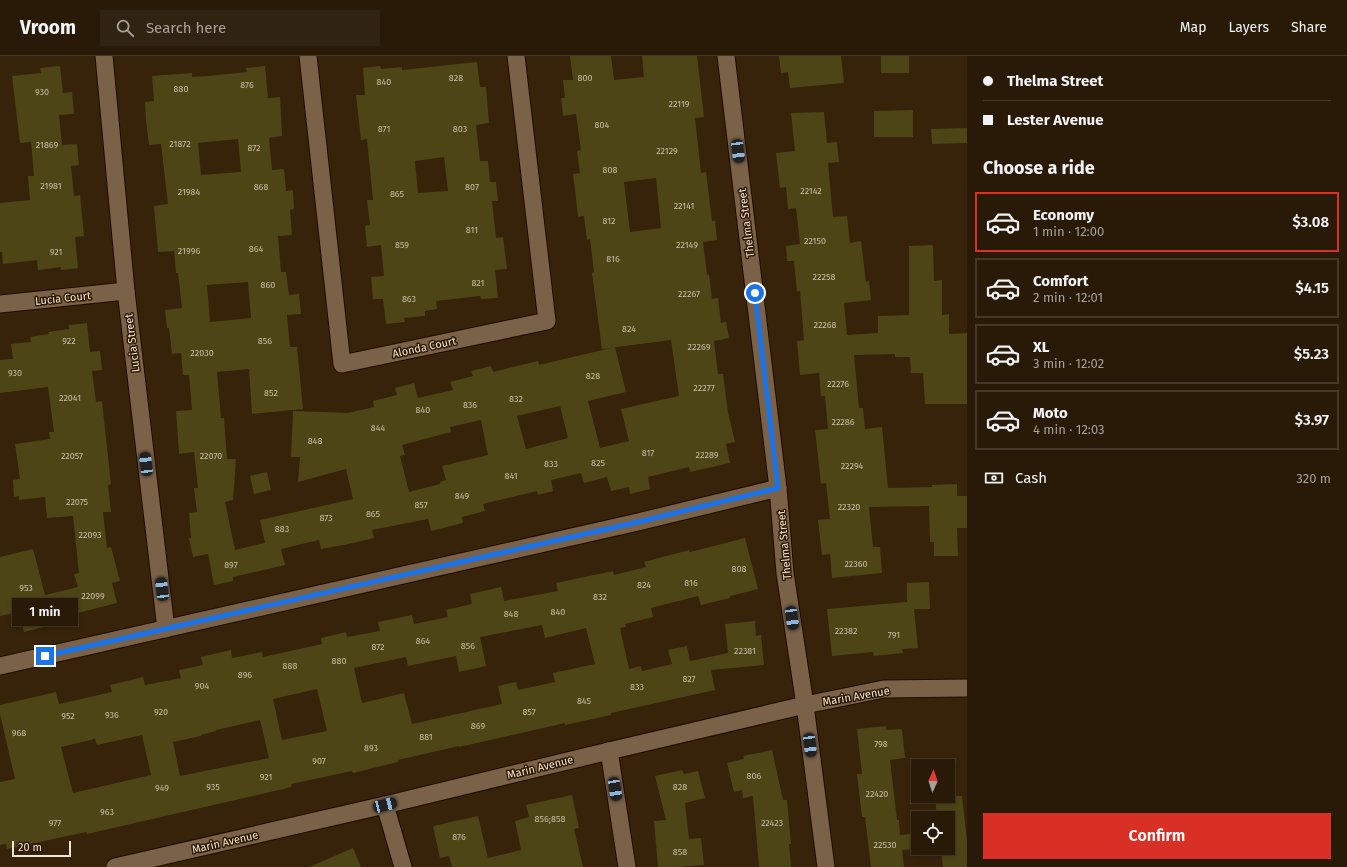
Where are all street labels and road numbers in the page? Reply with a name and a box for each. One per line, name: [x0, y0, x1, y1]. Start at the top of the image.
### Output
street label: Thelma Street: [736, 188, 757, 258]
street label: Lucia Court: [35, 289, 92, 308]
street label: Lucia Street: [122, 313, 143, 373]
street label: Alonda Court: [391, 334, 457, 361]
street label: Thelma Street: [775, 510, 794, 580]
street label: Marin Avenue: [822, 684, 891, 709]
street label: Marin Avenue: [506, 753, 575, 782]
street label: Marin Avenue: [191, 829, 260, 856]

